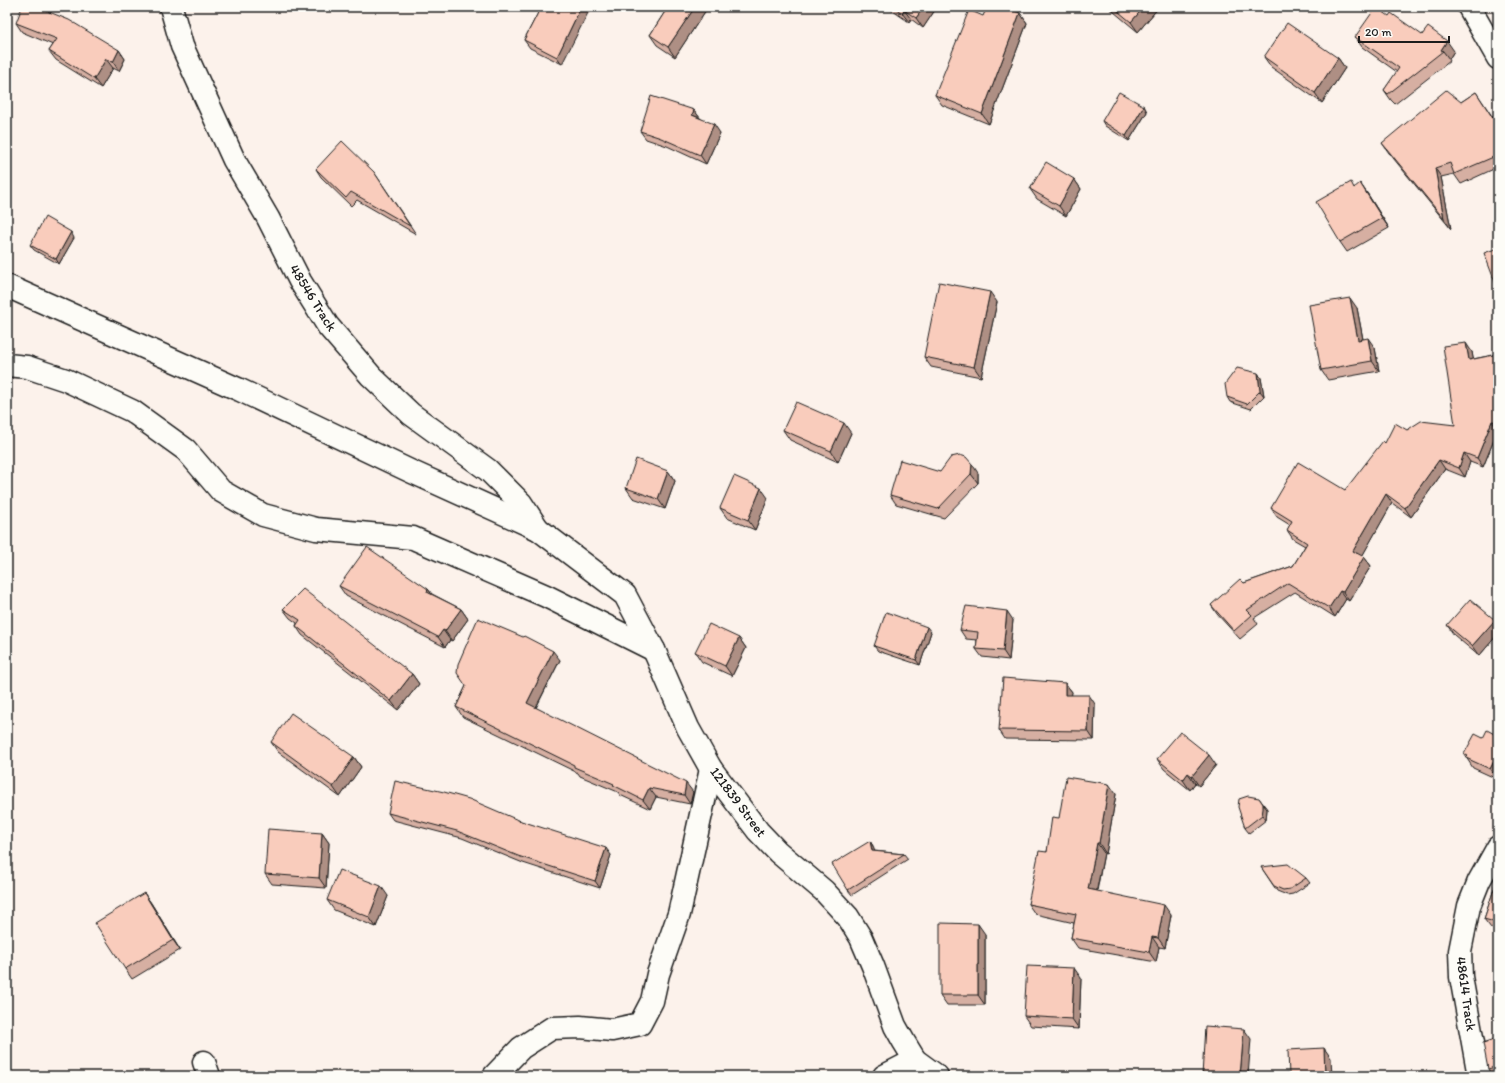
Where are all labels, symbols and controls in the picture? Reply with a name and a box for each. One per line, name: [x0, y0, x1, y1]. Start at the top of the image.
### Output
scale bar: [1359, 18, 1449, 44]
text: 20 m: [1365, 25, 1392, 39]
street label: 48546 Track: [286, 261, 341, 335]
street label: 121839 Street: [706, 764, 770, 840]
street label: 48614 Track: [1452, 956, 1480, 1033]

